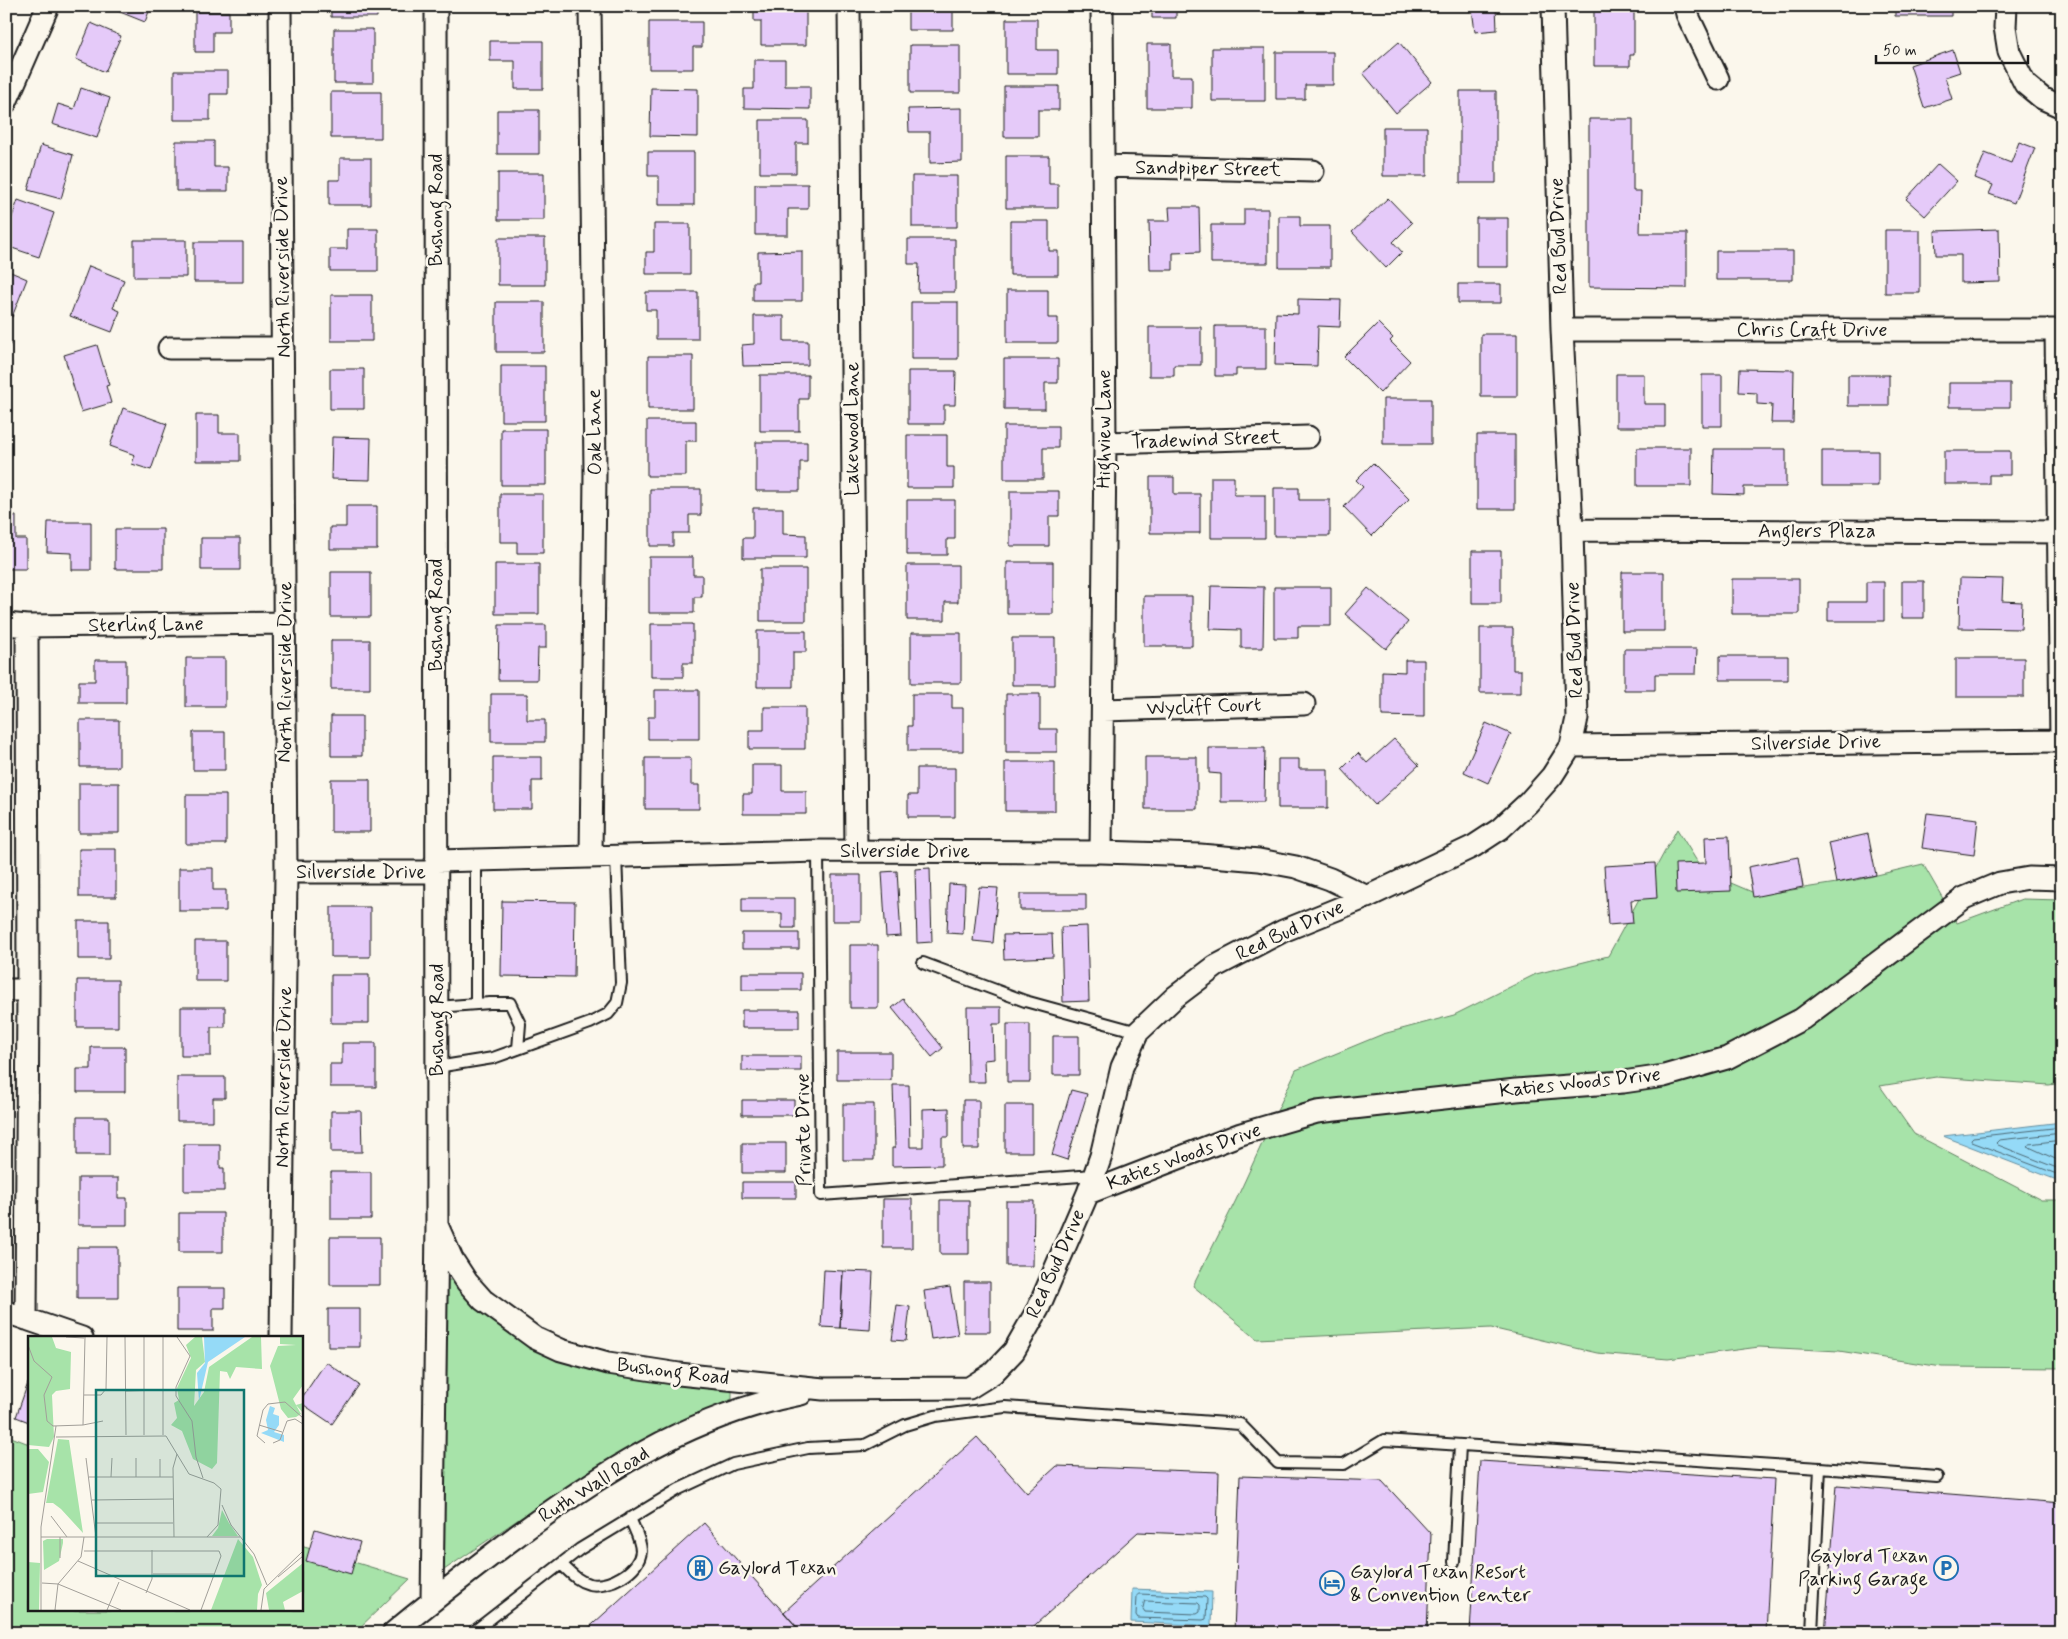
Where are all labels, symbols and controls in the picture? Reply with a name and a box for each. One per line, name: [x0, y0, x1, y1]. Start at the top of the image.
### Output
scale bar: [1876, 32, 2028, 64]
text: 50 m: [1883, 41, 1917, 61]
street label: Bushong Road: [423, 153, 452, 267]
street label: Sandpiper Street: [1135, 154, 1281, 184]
street label: North Riverside Drive: [268, 176, 298, 358]
street label: Red Bud Drive: [1543, 177, 1575, 295]
street label: Chris Craft Drive: [1736, 317, 1888, 344]
street label: Lakewood Lane: [839, 362, 866, 496]
street label: Highview Lane: [1091, 369, 1120, 489]
street label: Oak Lane: [581, 388, 609, 476]
street label: Tradewind Street: [1131, 424, 1282, 456]
street label: Anglers Plaza: [1758, 518, 1876, 547]
street label: Bushong Road: [423, 558, 452, 672]
street label: North Riverside Drive: [272, 581, 299, 763]
street label: Red Bud Drive: [1559, 581, 1591, 699]
street label: Sterling Lane: [88, 610, 204, 642]
street label: Wycliff Court: [1146, 692, 1262, 722]
street label: Silverside Drive: [1751, 728, 1881, 758]
street label: Silverside Drive: [840, 838, 970, 865]
street label: Silverside Drive: [296, 859, 426, 886]
street label: Red Bud Drive: [1231, 894, 1349, 968]
street label: Bushong Road: [424, 963, 453, 1077]
street label: North Riverside Drive: [269, 986, 299, 1168]
street label: Katies Woods Drive: [1498, 1061, 1662, 1105]
street label: Private Drive: [790, 1073, 818, 1187]
street label: Katies Woods Drive: [1103, 1117, 1265, 1197]
street label: Red Bud Drive: [1020, 1205, 1092, 1323]
inset map: [28, 1336, 302, 1612]
street label: Bushong Road: [615, 1352, 731, 1394]
street label: Ruth Wall Road: [534, 1440, 654, 1530]
place label: Gaylord Texan Parking Garage: [1798, 1543, 1928, 1595]
building icon: Gaylord Texan: [687, 1555, 713, 1581]
place label: Gaylord Texan: [718, 1555, 836, 1582]
parking icon: Gaylord Texan Parking Garage: [1933, 1555, 1959, 1581]
place label: Gaylord Texan Resort & Convention Center: [1350, 1559, 1531, 1609]
hotel icon: Gaylord Texan Resort & Convention Center: [1319, 1570, 1345, 1596]

